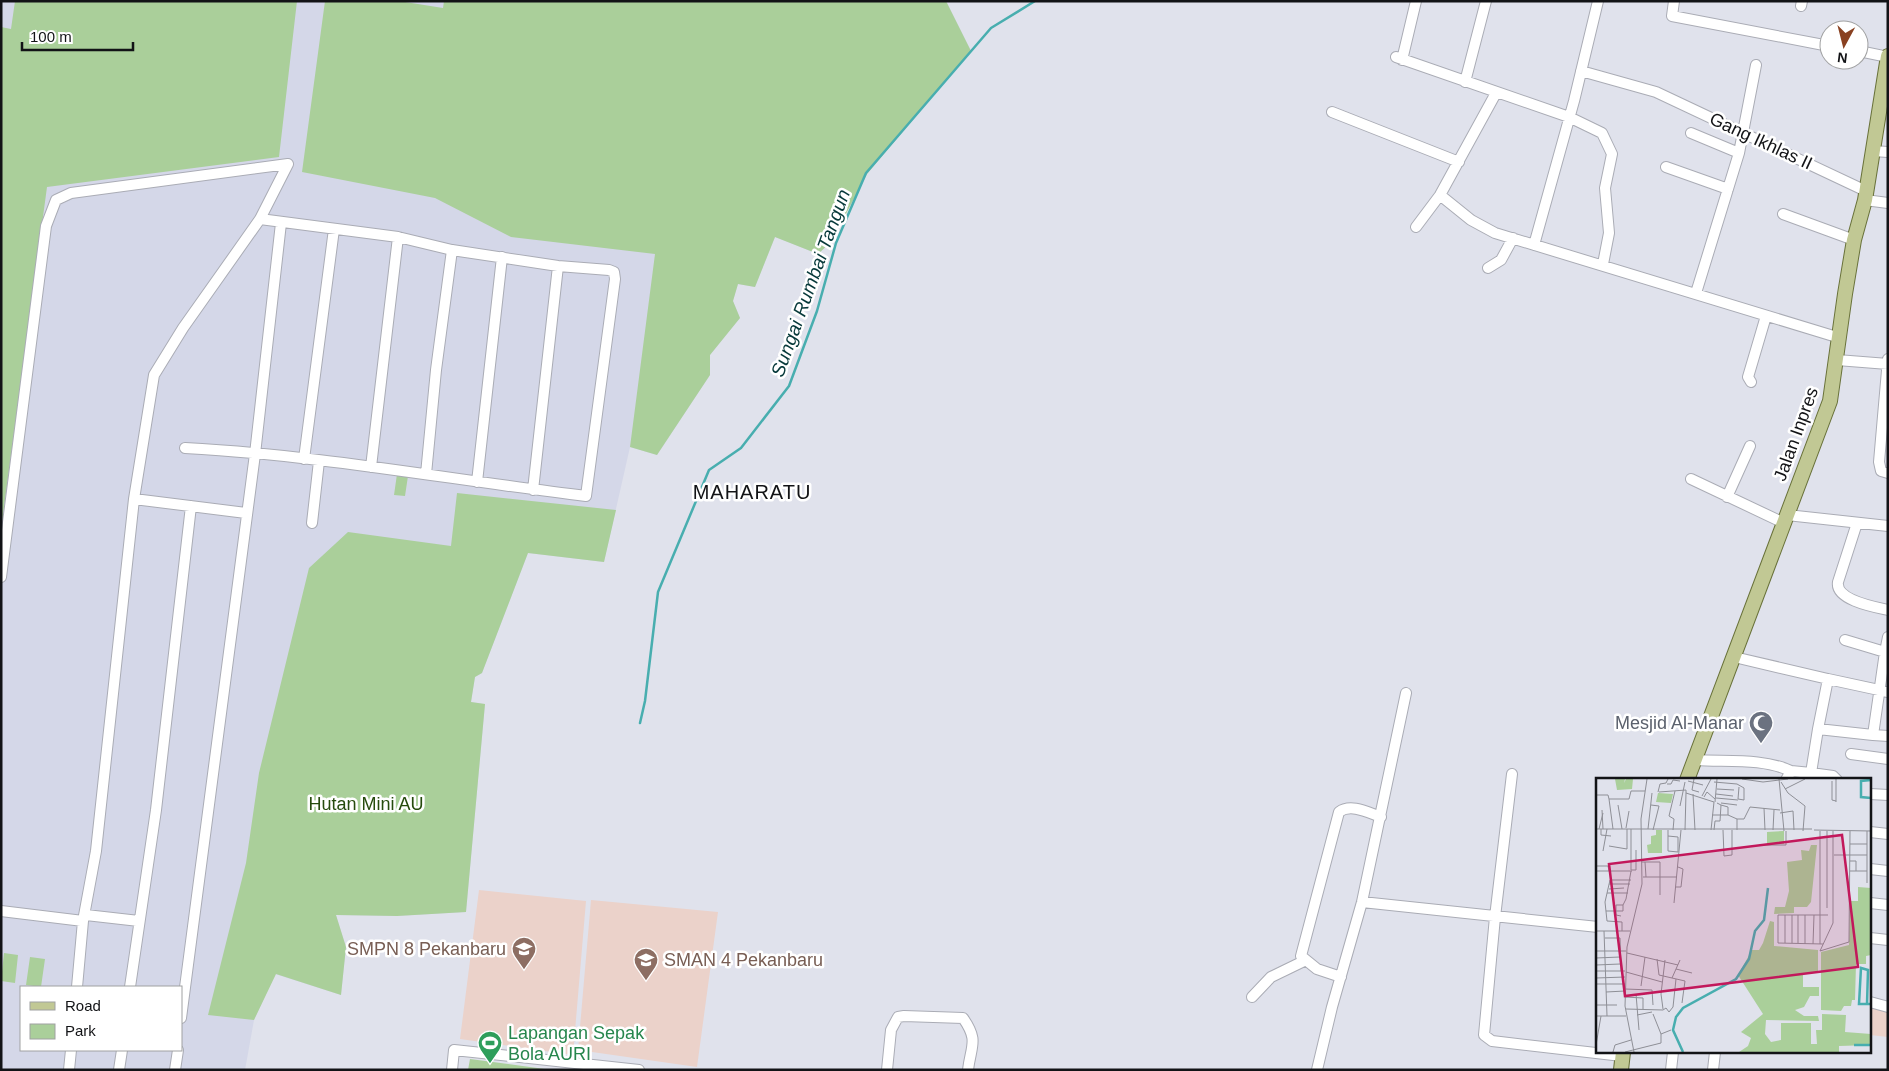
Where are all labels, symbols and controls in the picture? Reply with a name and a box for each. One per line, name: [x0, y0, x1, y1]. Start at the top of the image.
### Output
scale bar: [22, 20, 134, 52]
north arrow: [1819, 20, 1869, 70]
text: 100 m: [30, 28, 72, 45]
text: N: [1836, 49, 1848, 66]
street label: Gang Ikhlas II: [1706, 108, 1816, 174]
water label: Sungai Rumbai Tangun: [767, 187, 854, 380]
street label: Jalan Inpres: [1770, 385, 1822, 483]
district label: MAHARATU: [693, 481, 811, 503]
mosque icon: Mesjid Al-Manar: [1748, 710, 1774, 744]
place label: Mesjid Al-Manar: [1615, 713, 1744, 733]
inset map: [1596, 778, 1872, 1054]
park label: Hutan Mini AU: [308, 794, 424, 814]
school or university icon: SMPN 8 Pekanbaru: [511, 936, 537, 970]
place label: SMPN 8 Pekanbaru: [347, 939, 506, 959]
school or university icon: SMAN 4 Pekanbaru: [633, 947, 659, 981]
place label: SMAN 4 Pekanbaru: [664, 950, 823, 970]
legend: [20, 986, 182, 1051]
text: Road: [65, 997, 101, 1014]
text: Park: [65, 1022, 96, 1039]
place label: Lapangan Sepak Bola AURI: [508, 1023, 645, 1064]
sports icon: Lapangan Sepak Bola AURI: [477, 1030, 503, 1064]

